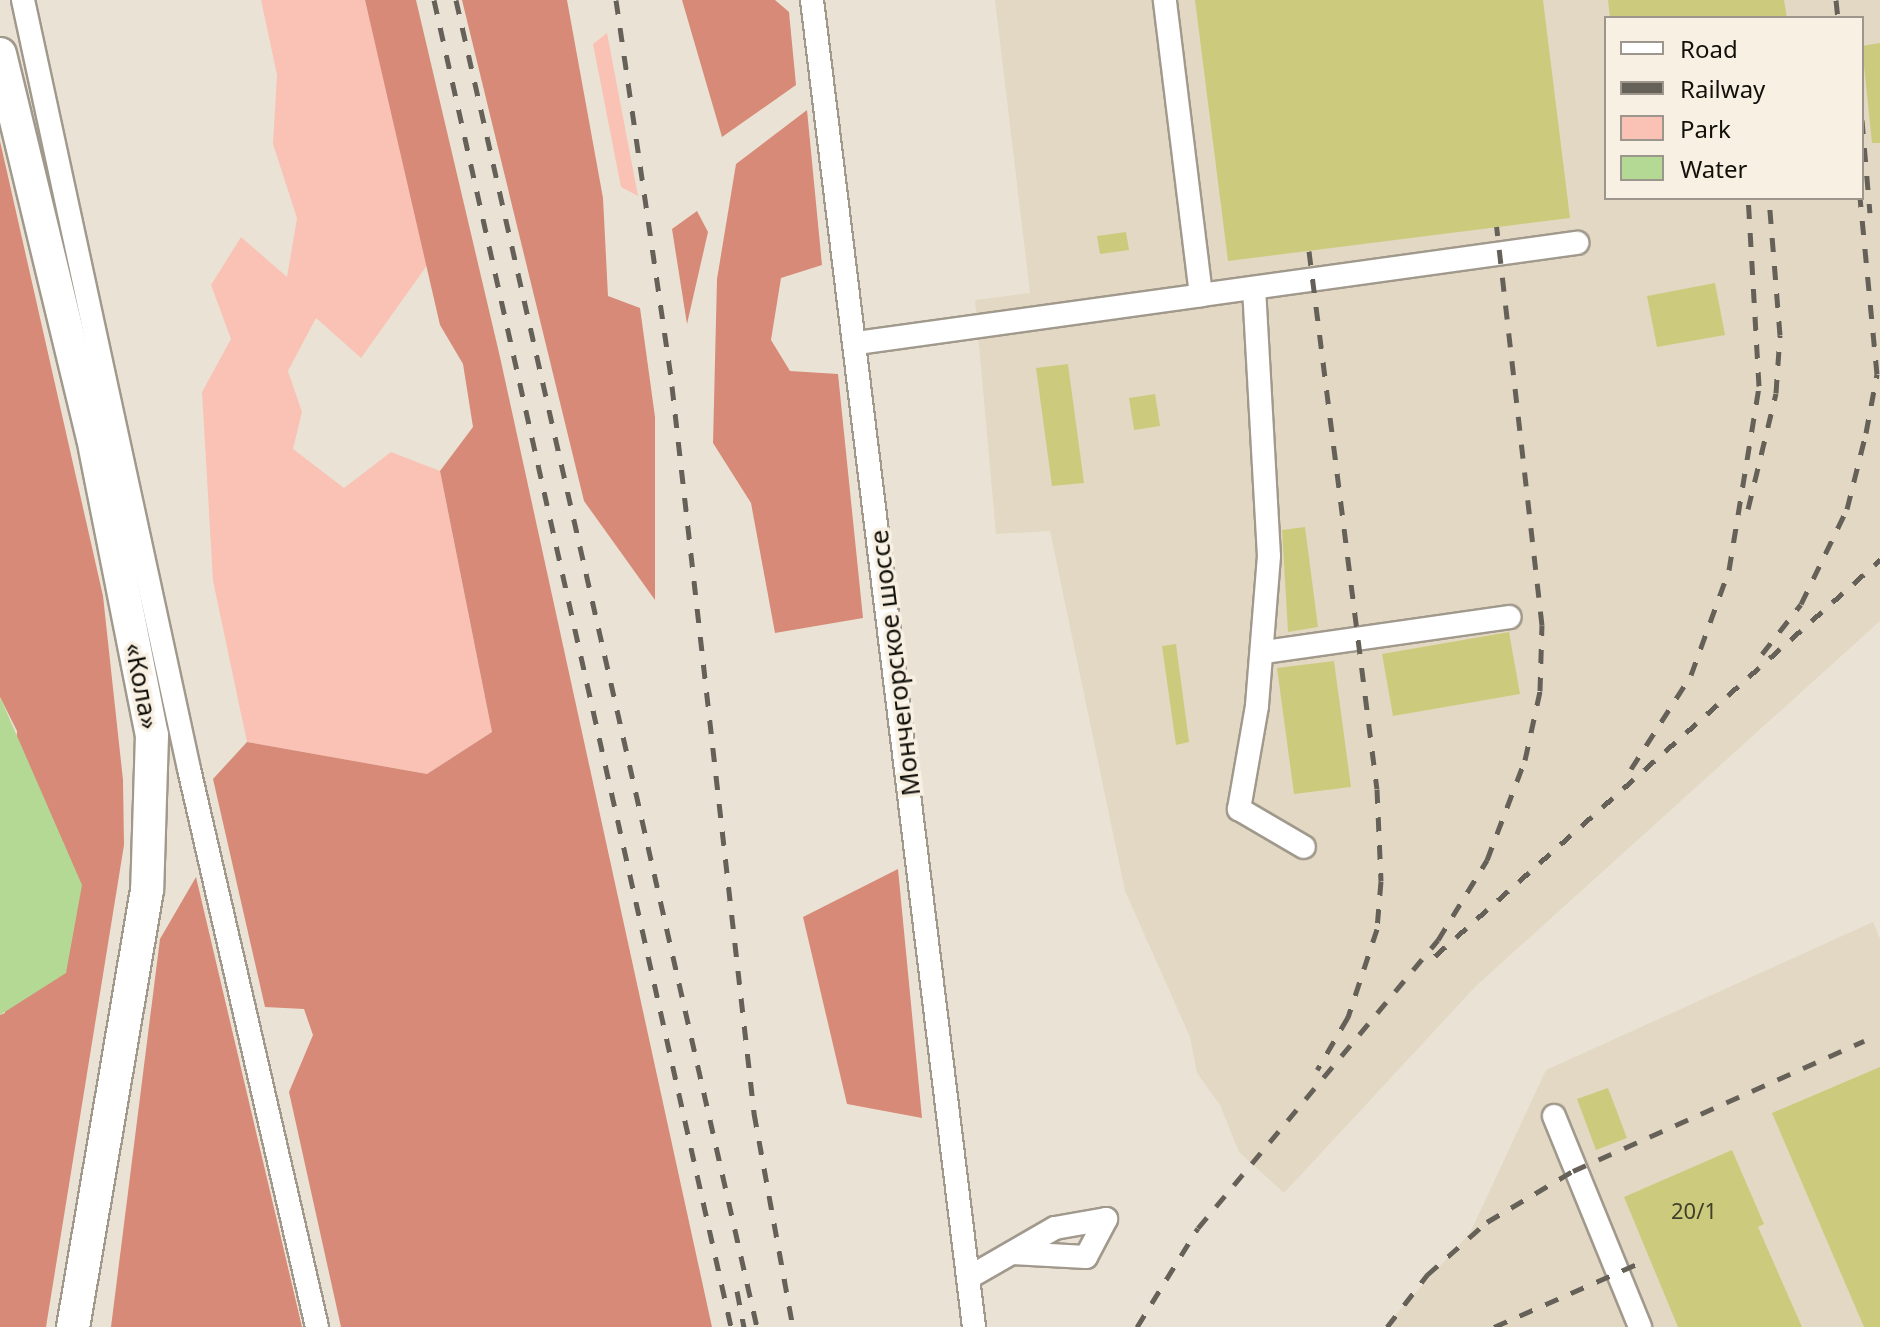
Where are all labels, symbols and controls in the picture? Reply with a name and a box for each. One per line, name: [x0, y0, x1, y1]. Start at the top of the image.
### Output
legend: [1604, 16, 1864, 200]
text: Road: [1680, 32, 1738, 65]
text: Railway: [1680, 72, 1765, 105]
text: Park: [1680, 112, 1731, 145]
text: Water: [1680, 152, 1747, 185]
street label: Мончегорское шоссе: [863, 528, 927, 798]
street label: «Кола»: [118, 640, 166, 732]
house number: 20/1: [1671, 1198, 1717, 1224]

